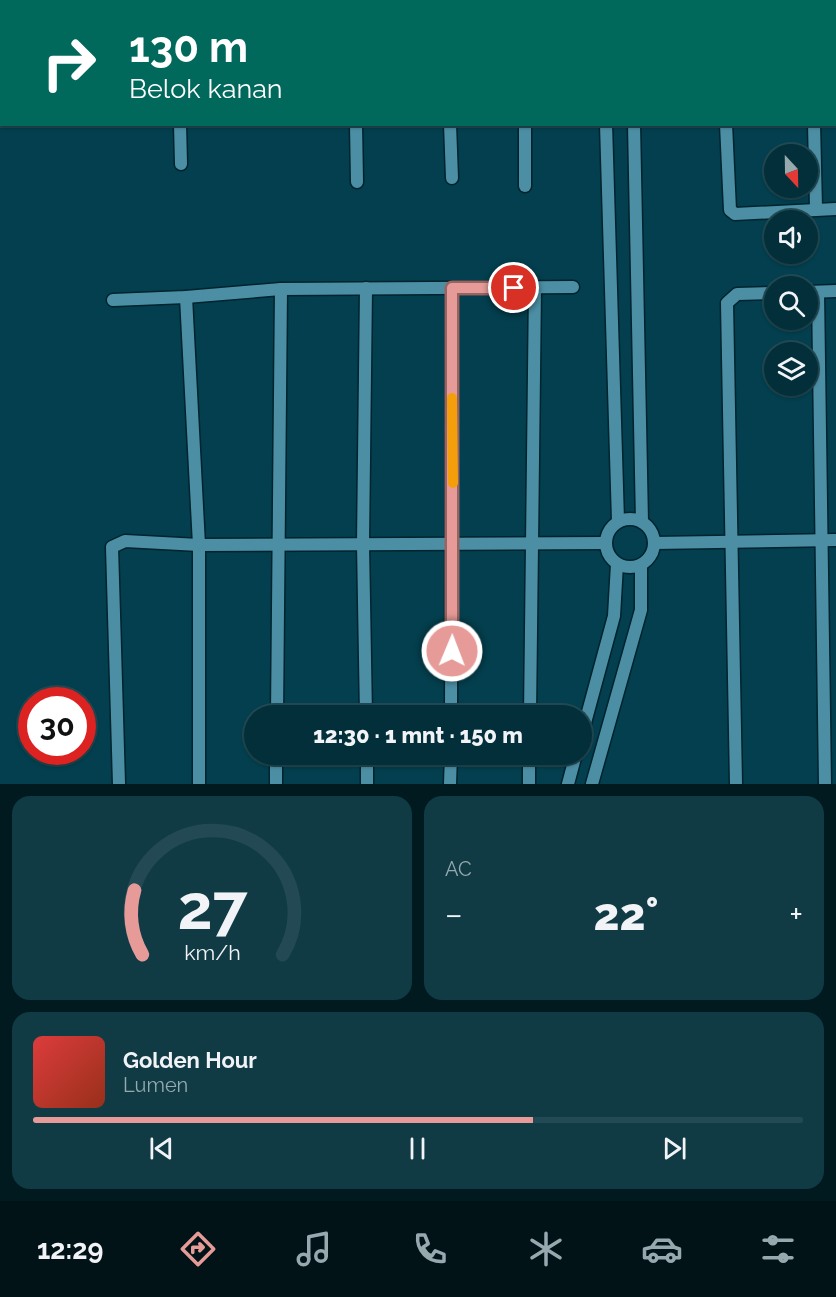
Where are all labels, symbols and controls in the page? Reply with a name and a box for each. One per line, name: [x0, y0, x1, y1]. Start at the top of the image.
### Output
text: 130 m: [129, 23, 248, 72]
icon: right: [30, 24, 108, 102]
text: Belok kanan: [129, 73, 283, 104]
north arrow: [764, 144, 818, 198]
map controls: [764, 144, 818, 396]
button: sound: [764, 210, 818, 264]
pin: [488, 262, 539, 313]
icon: arrive: [497, 271, 530, 304]
button: search: [764, 276, 818, 330]
button: layers: [764, 342, 818, 396]
position arrow: [420, 619, 484, 683]
speed limit sign: 30: [18, 687, 96, 765]
text: 12:30 · 1 mnt · 150 m: [313, 722, 523, 748]
text: AC: [445, 857, 472, 881]
text: 27: [177, 870, 248, 944]
text: 22°: [593, 888, 659, 941]
text: −: [445, 895, 463, 934]
text: +: [789, 895, 803, 934]
text: km/h: [184, 940, 240, 965]
text: Golden Hour: [123, 1047, 257, 1073]
text: Lumen: [123, 1073, 188, 1097]
icon: previous: [145, 1132, 178, 1165]
icon: pause: [401, 1132, 434, 1165]
icon: next: [658, 1132, 691, 1165]
icon: directions: [177, 1228, 219, 1270]
icon: music: [293, 1228, 335, 1270]
icon: phone: [409, 1228, 451, 1270]
icon: climate: [525, 1228, 567, 1270]
icon: car: [641, 1228, 683, 1270]
icon: filters: [757, 1228, 799, 1270]
text: 12:29: [37, 1234, 103, 1265]

